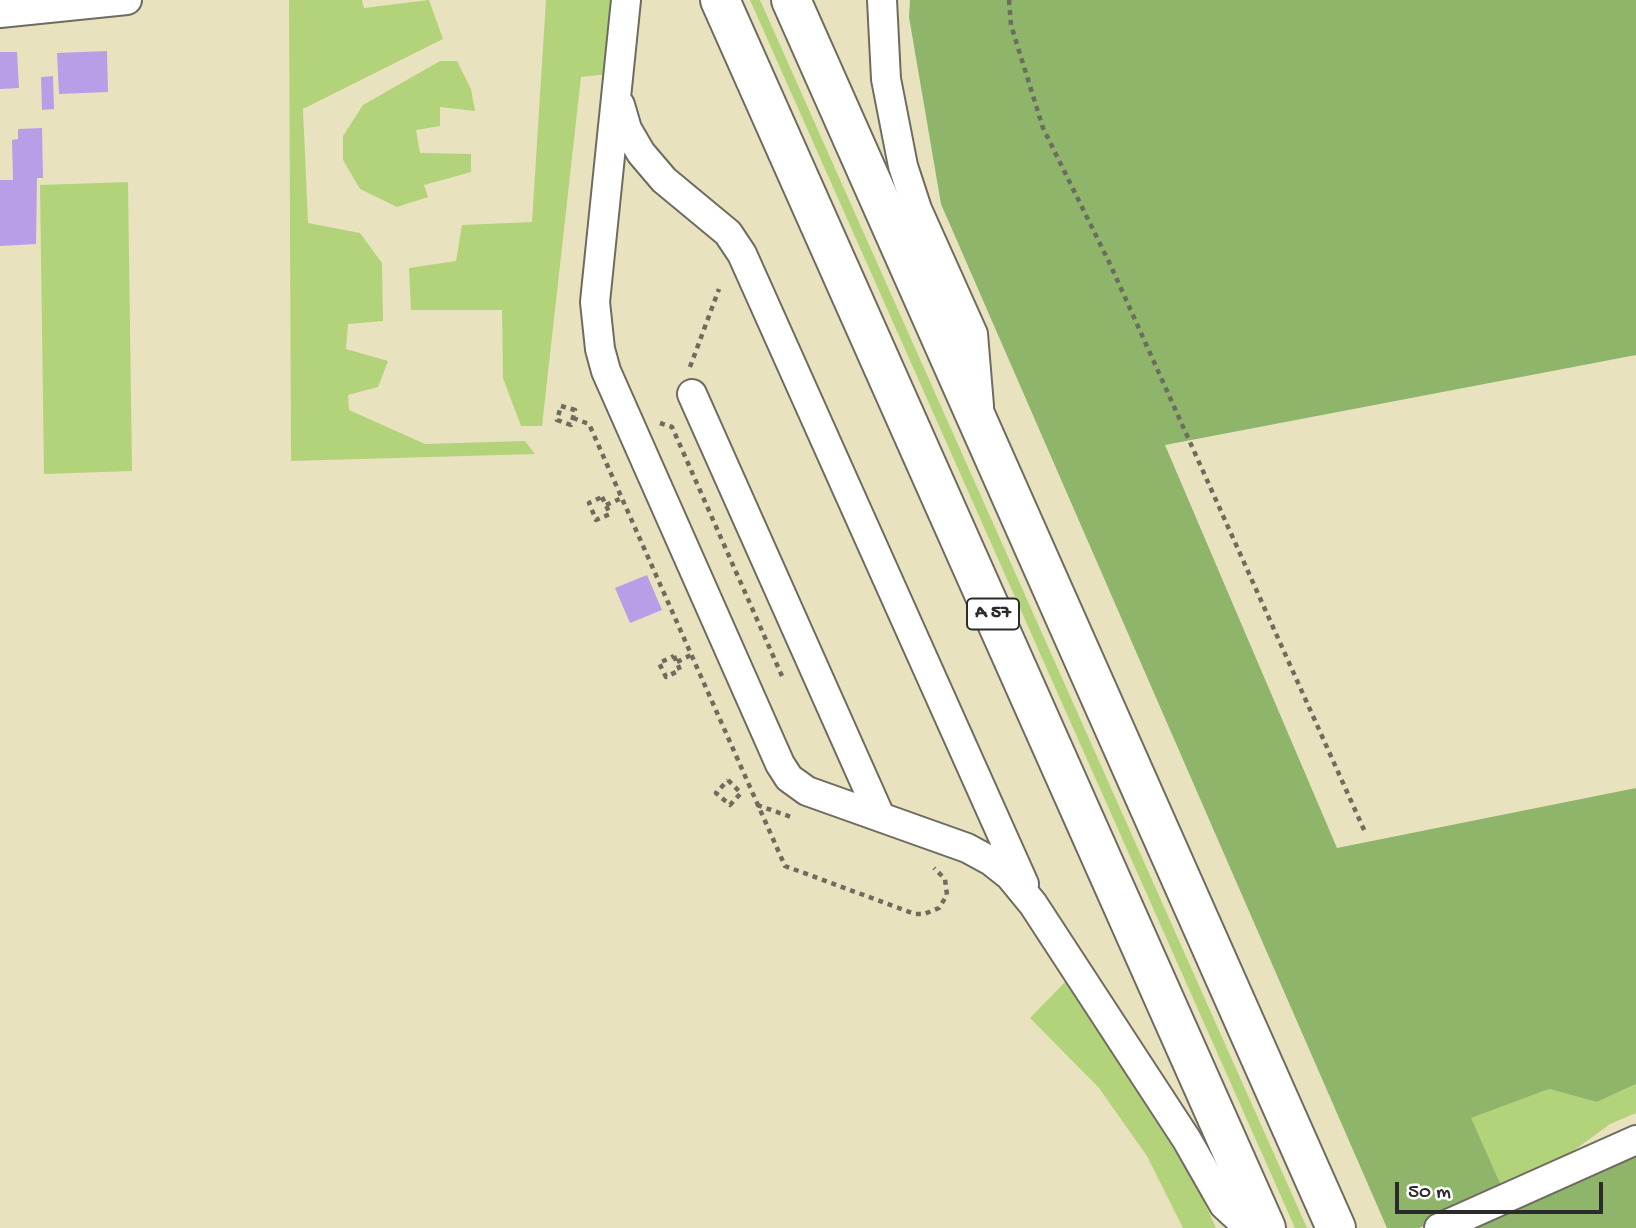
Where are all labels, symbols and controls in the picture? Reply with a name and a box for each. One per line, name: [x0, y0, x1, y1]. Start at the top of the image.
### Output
road number: A 57: [967, 598, 1019, 629]
scale bar: [1398, 1168, 1606, 1212]
text: 50 m: [1408, 1181, 1451, 1206]

